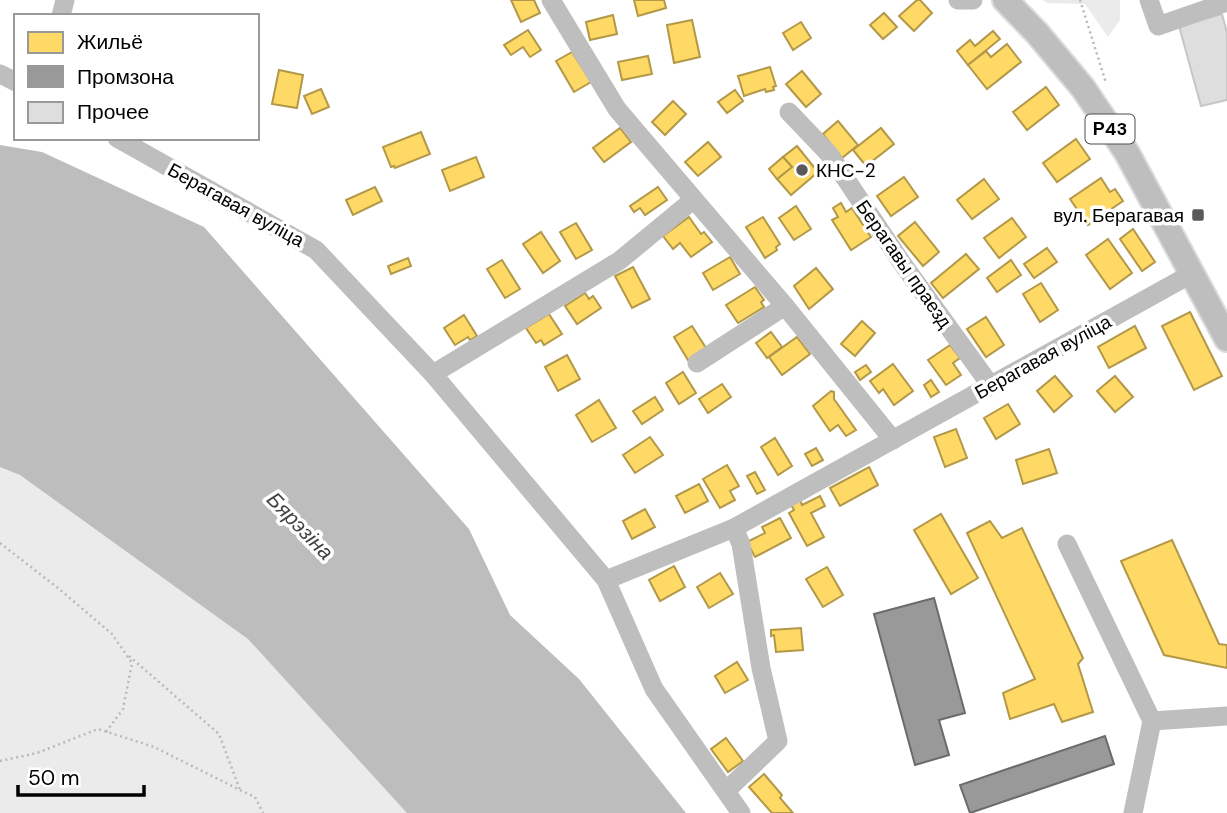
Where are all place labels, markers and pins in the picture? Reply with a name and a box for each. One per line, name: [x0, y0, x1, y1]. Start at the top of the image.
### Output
place label: КНС-2: [816, 158, 876, 183]
marker: КНС-2: [794, 162, 810, 178]
place label: вул. Берагавая: [1053, 203, 1184, 228]
marker: вул. Берагавая: [1190, 207, 1206, 223]

